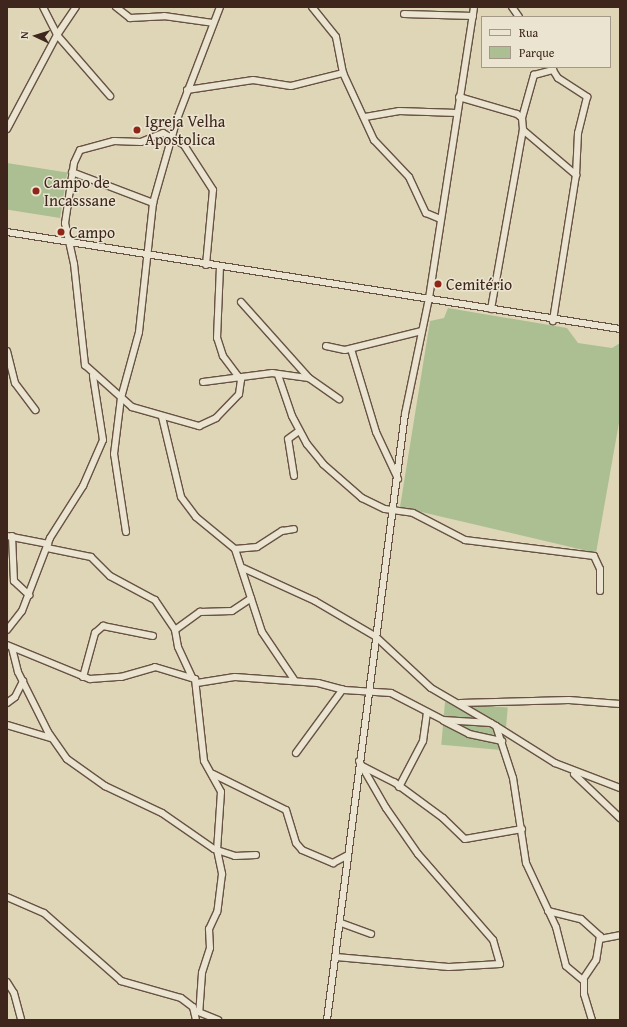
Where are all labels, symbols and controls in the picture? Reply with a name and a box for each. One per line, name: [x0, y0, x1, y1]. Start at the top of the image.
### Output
north arrow: [16, 16, 56, 56]
legend: [481, 16, 611, 68]
text: Rua: [519, 24, 538, 41]
text: N: [16, 31, 32, 39]
text: Parque: [519, 44, 554, 61]
place label: Igreja Velha Apostolica: [145, 111, 225, 149]
marker: Igreja Velha Apostolica: [132, 125, 142, 135]
place label: Campo de Incasssane: [44, 172, 116, 210]
marker: Campo de Incasssane: [31, 186, 41, 196]
place label: Campo: [69, 222, 115, 242]
marker: Campo: [56, 227, 66, 237]
place label: Cemitério: [446, 274, 512, 294]
marker: Cemitério: [433, 279, 443, 289]

